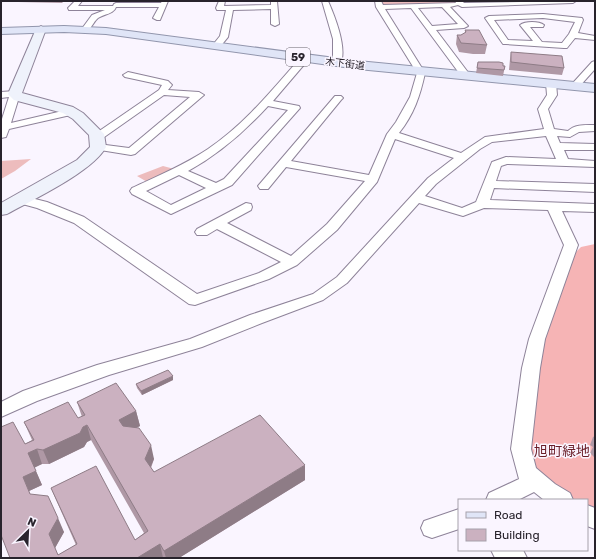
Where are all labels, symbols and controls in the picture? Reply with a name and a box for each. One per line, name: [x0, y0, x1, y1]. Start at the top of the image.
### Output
road number: 59: [286, 48, 310, 66]
street label: 木下街道: [324, 56, 365, 72]
park label: 旭町緑地: [534, 443, 590, 460]
legend: [458, 499, 588, 551]
text: Road: [494, 508, 522, 522]
north arrow: [8, 511, 48, 551]
text: N: [26, 515, 38, 530]
text: Building: [494, 528, 540, 542]

